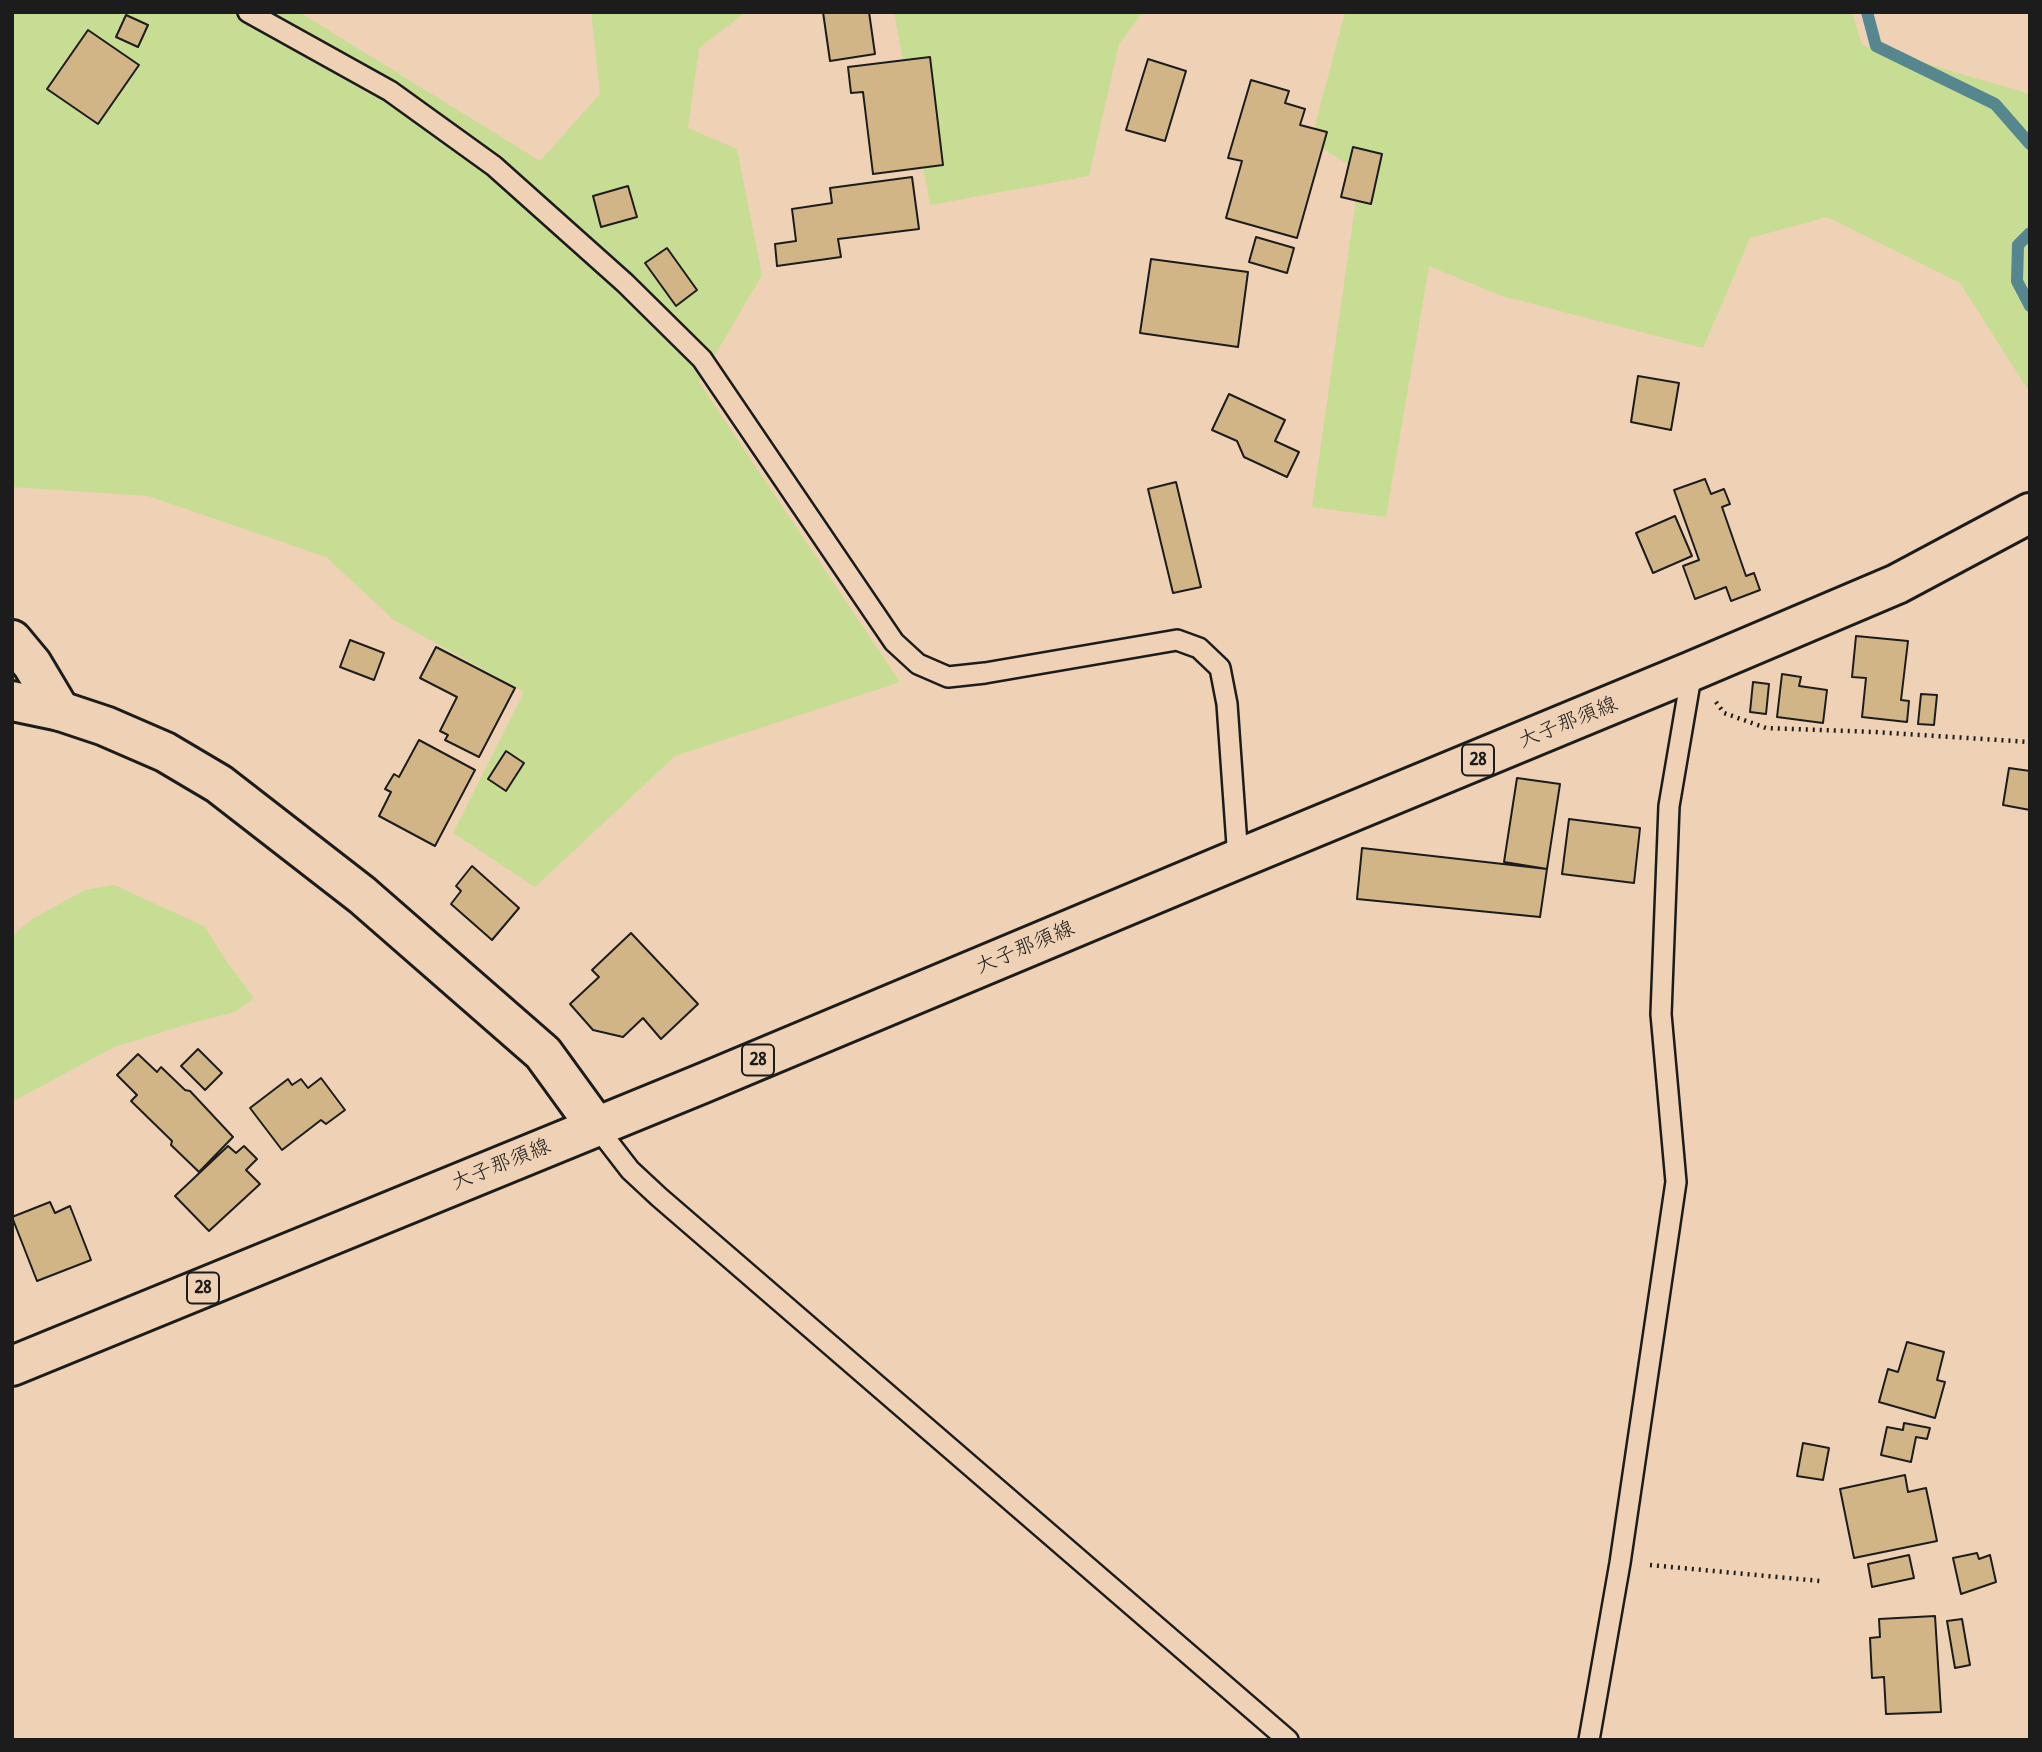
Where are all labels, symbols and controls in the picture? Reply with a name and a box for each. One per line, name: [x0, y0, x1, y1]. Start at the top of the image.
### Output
street label: 大子那須線: [1515, 692, 1621, 754]
road number: 28: [1462, 744, 1494, 776]
street label: 大子那須線: [972, 916, 1078, 980]
road number: 28: [742, 1044, 774, 1076]
street label: 大子那須線: [448, 1134, 554, 1196]
road number: 28: [187, 1272, 219, 1304]

